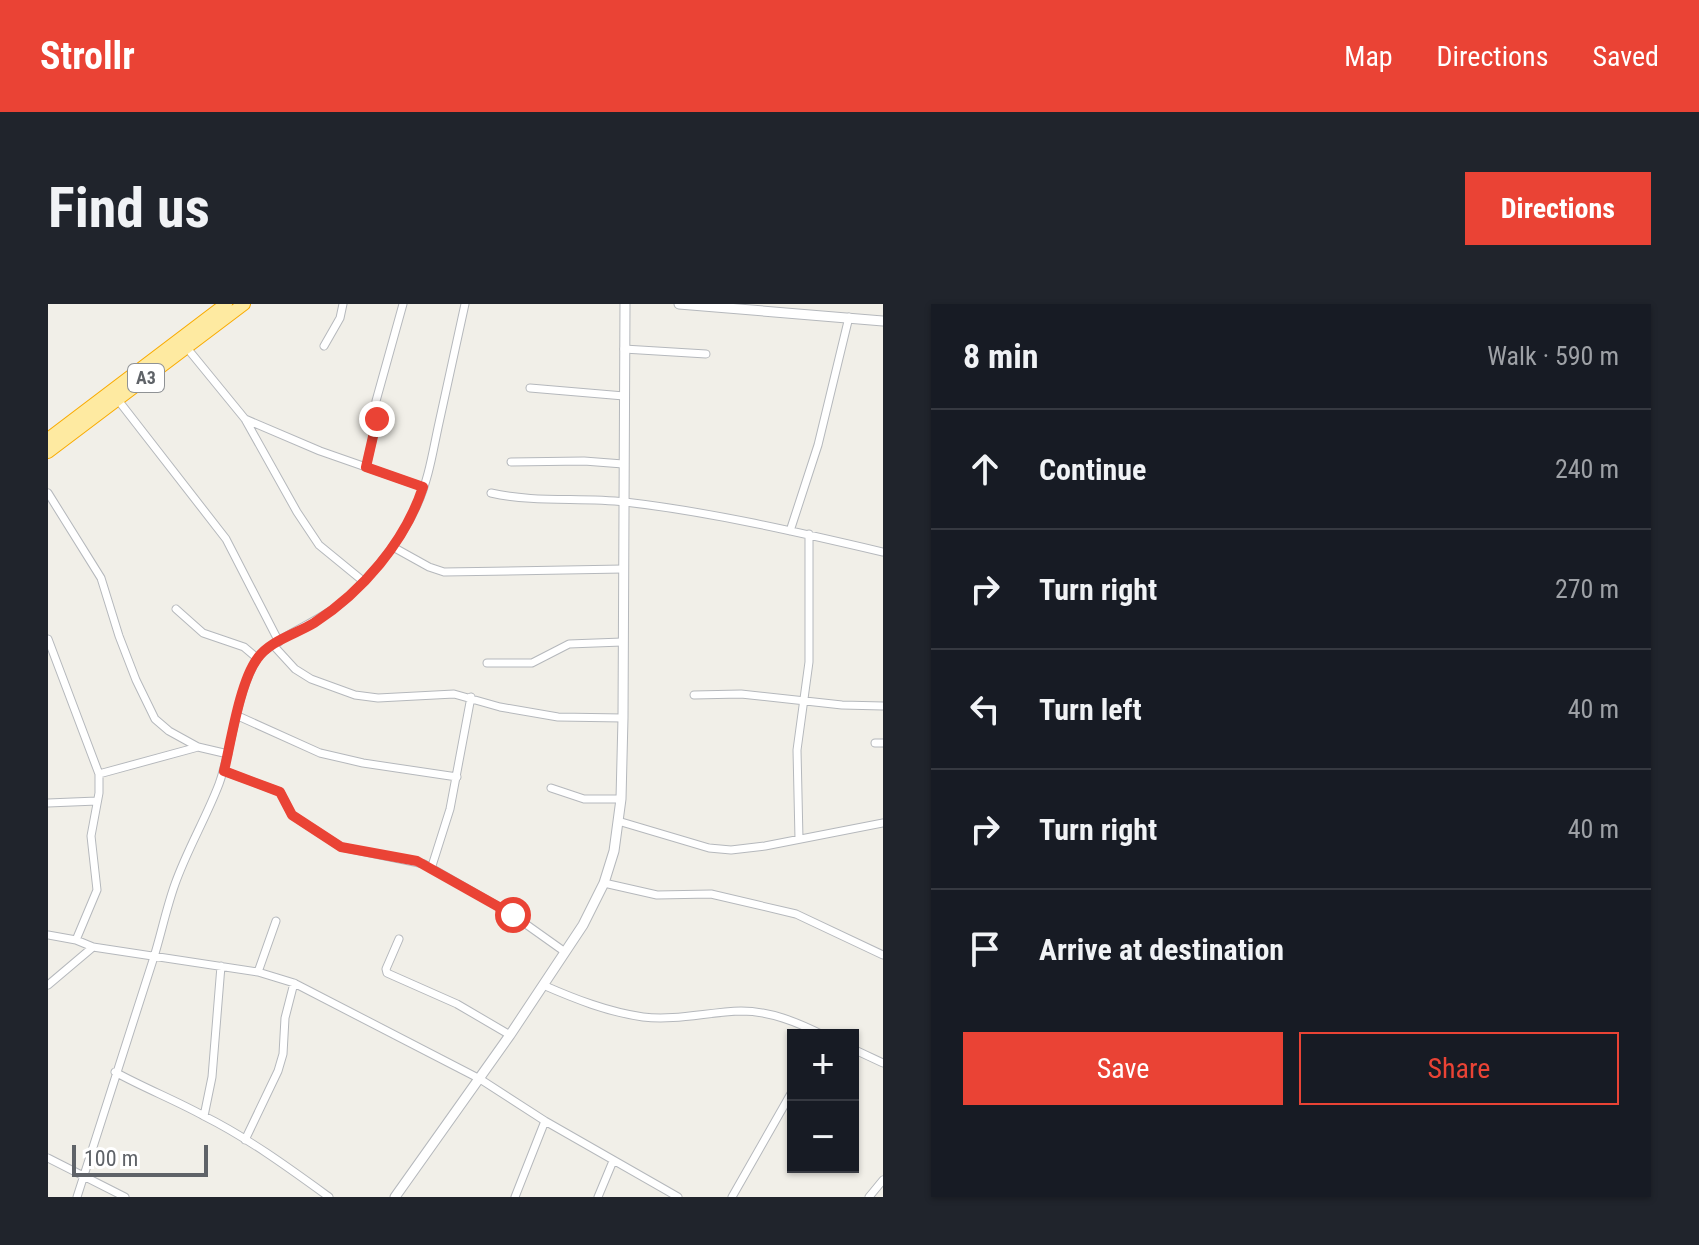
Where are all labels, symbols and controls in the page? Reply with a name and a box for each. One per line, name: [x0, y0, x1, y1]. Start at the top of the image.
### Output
text: Strollr: [40, 34, 135, 78]
text: Map: [1344, 40, 1393, 73]
text: Directions: [1437, 40, 1548, 73]
text: Saved: [1592, 40, 1659, 73]
button: Directions: [1465, 172, 1651, 245]
text: Find us: [48, 175, 210, 241]
text: 8 min: [963, 336, 1039, 376]
text: Walk · 590 m: [1487, 341, 1619, 371]
road number: A3: [128, 364, 164, 392]
route end: [359, 401, 395, 437]
icon: ahead: [963, 447, 1007, 491]
text: Continue: [1039, 452, 1146, 487]
text: 240 m: [1555, 454, 1619, 484]
icon: right: [963, 567, 1007, 611]
text: Turn right: [1039, 572, 1157, 607]
text: 270 m: [1555, 574, 1619, 604]
icon: left: [963, 687, 1007, 731]
text: Turn left: [1039, 692, 1142, 727]
text: 40 m: [1568, 694, 1619, 724]
icon: right: [963, 807, 1007, 851]
text: Turn right: [1039, 812, 1157, 847]
text: 40 m: [1568, 814, 1619, 844]
route start: [495, 897, 531, 933]
icon: arrive: [963, 927, 1007, 971]
text: Arrive at destination: [1039, 932, 1284, 967]
map controls: [787, 1029, 859, 1173]
button: +: [787, 1029, 859, 1101]
button: Save: [963, 1032, 1283, 1105]
button: Share: [1299, 1032, 1619, 1105]
button: −: [787, 1101, 859, 1173]
scale bar: [72, 1141, 208, 1177]
text: 100 m: [84, 1146, 138, 1171]

